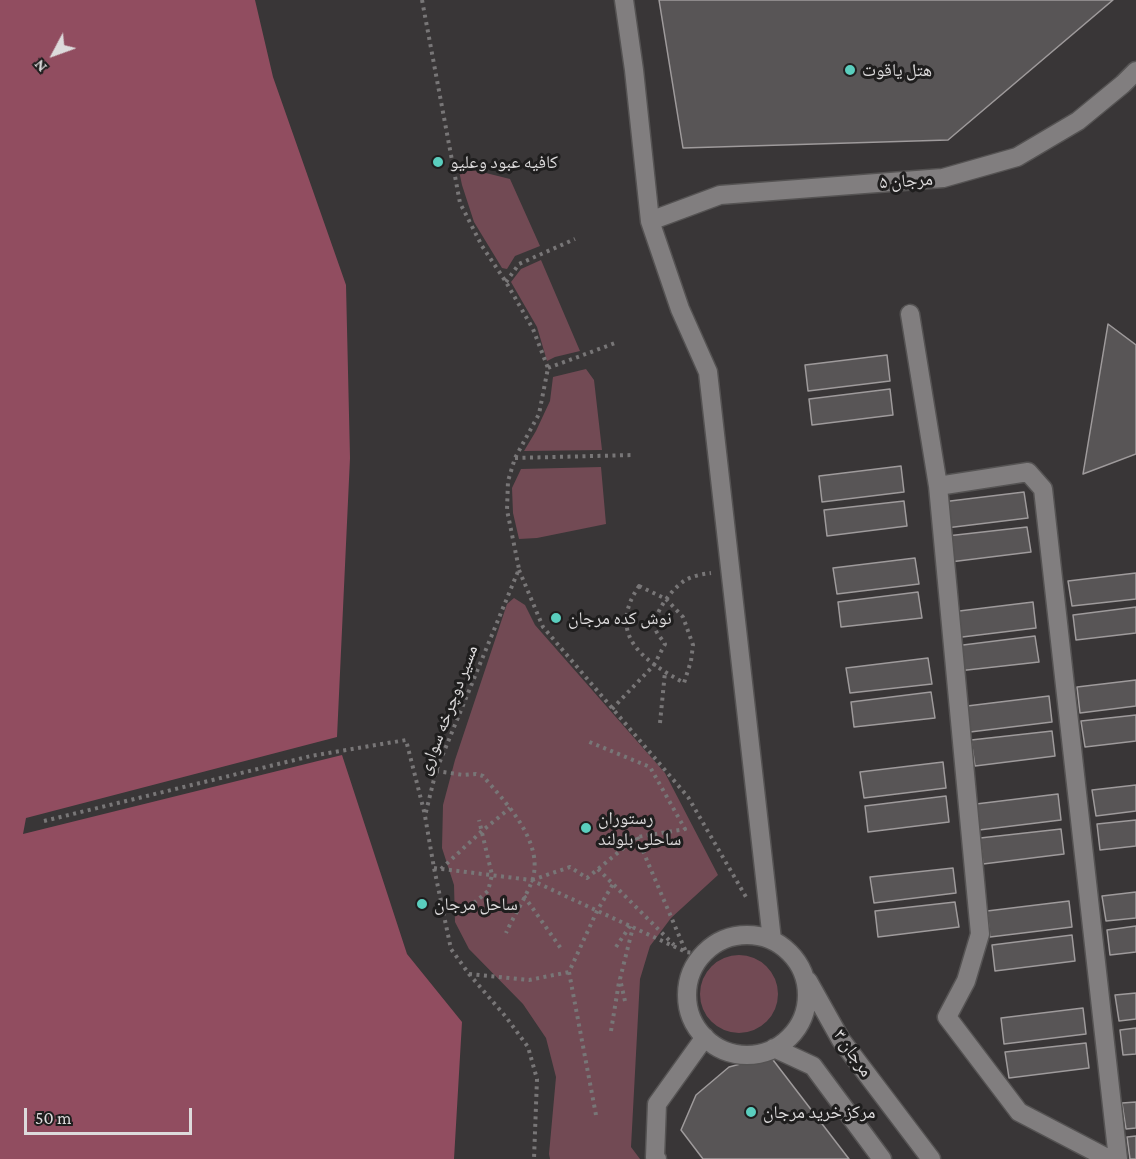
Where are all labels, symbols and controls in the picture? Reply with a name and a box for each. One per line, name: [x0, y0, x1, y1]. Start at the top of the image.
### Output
north arrow: [24, 24, 84, 84]
text: N: [30, 56, 50, 76]
place label: هتل یاقوت: [862, 59, 932, 81]
marker: هتل یاقوت: [843, 63, 857, 77]
place label: کافیه عبود وعلیو: [450, 151, 558, 173]
marker: کافیه عبود وعلیو: [431, 155, 445, 169]
street label: مرجان ۵: [879, 168, 933, 194]
place label: نوش کده مرجان: [568, 607, 672, 629]
marker: نوش کده مرجان: [549, 611, 563, 625]
street label: مسیر دوچرخه سواری: [413, 642, 483, 778]
place label: رستوران ساحلی بلولند: [598, 807, 681, 850]
marker: رستوران ساحلی بلولند: [579, 821, 593, 835]
place label: ساحل مرجان: [434, 893, 518, 915]
marker: ساحل مرجان: [415, 897, 429, 911]
street label: مرجان ۳: [829, 1025, 877, 1081]
scale bar: [27, 1096, 195, 1134]
place label: مرکز خرید مرجان: [763, 1101, 875, 1123]
marker: مرکز خرید مرجان: [744, 1105, 758, 1119]
text: 50 m: [35, 1108, 72, 1128]

